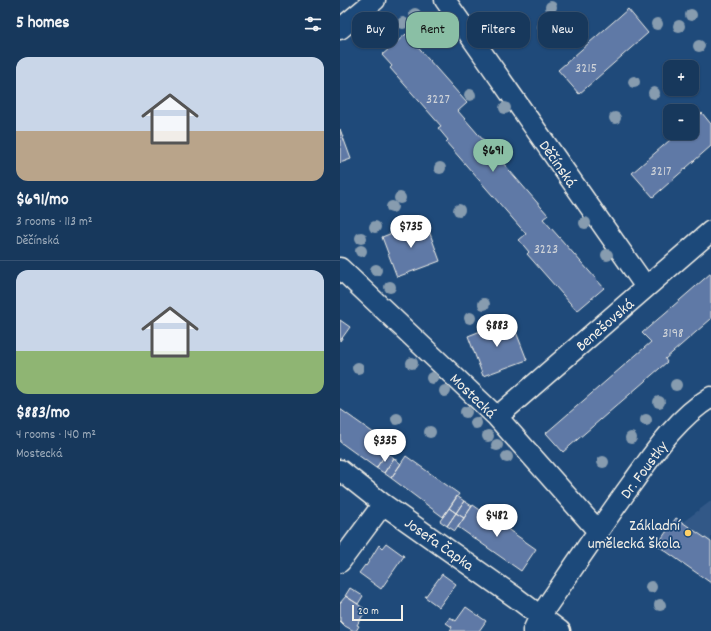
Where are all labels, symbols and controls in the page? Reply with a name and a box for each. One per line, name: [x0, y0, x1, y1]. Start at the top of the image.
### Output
text: 5 homes: [16, 12, 69, 36]
chip: Buy: [352, 12, 398, 48]
chip: Rent: [406, 12, 459, 48]
chip: Filters: [467, 12, 530, 48]
chip: New: [538, 12, 588, 48]
icon: filters: [302, 13, 324, 35]
house number: 3215: [575, 59, 597, 79]
map controls: [663, 60, 699, 140]
button: +: [663, 60, 699, 96]
icon: home: [134, 83, 206, 155]
house number: 3227: [426, 90, 450, 110]
button: −: [663, 104, 699, 140]
street label: Děčínská: [532, 136, 582, 193]
pin: $691: [469, 139, 517, 173]
text: $691: [482, 142, 504, 161]
house number: 3217: [651, 162, 671, 182]
text: $691/mo: [16, 189, 69, 213]
text: 3 rooms · 113 m²: [16, 213, 93, 232]
pin: $735: [387, 215, 435, 249]
text: $735: [399, 218, 423, 237]
text: Děčínská: [16, 232, 59, 251]
house number: 3223: [534, 240, 558, 260]
street label: Benešovská: [571, 294, 640, 358]
icon: home: [134, 296, 206, 368]
pin: $883: [473, 314, 521, 348]
text: $883: [486, 317, 508, 336]
house number: 3198: [662, 324, 684, 344]
street label: Mostecká: [444, 369, 501, 425]
text: $883/mo: [16, 402, 70, 426]
text: 4 rooms · 140 m²: [16, 426, 96, 445]
pin: $335: [361, 429, 409, 463]
text: $335: [373, 432, 397, 451]
street label: Dr. Foustky: [616, 436, 675, 504]
text: Mostecká: [16, 445, 62, 464]
pin: $482: [473, 504, 521, 538]
text: $482: [486, 507, 508, 526]
street label: Josefa Čapka: [399, 513, 478, 578]
place label: Základní umělecká škola: [588, 515, 681, 556]
marker: Základní umělecká škola: [683, 528, 693, 538]
scale bar: [352, 603, 403, 622]
text: 20 m: [358, 604, 379, 620]

